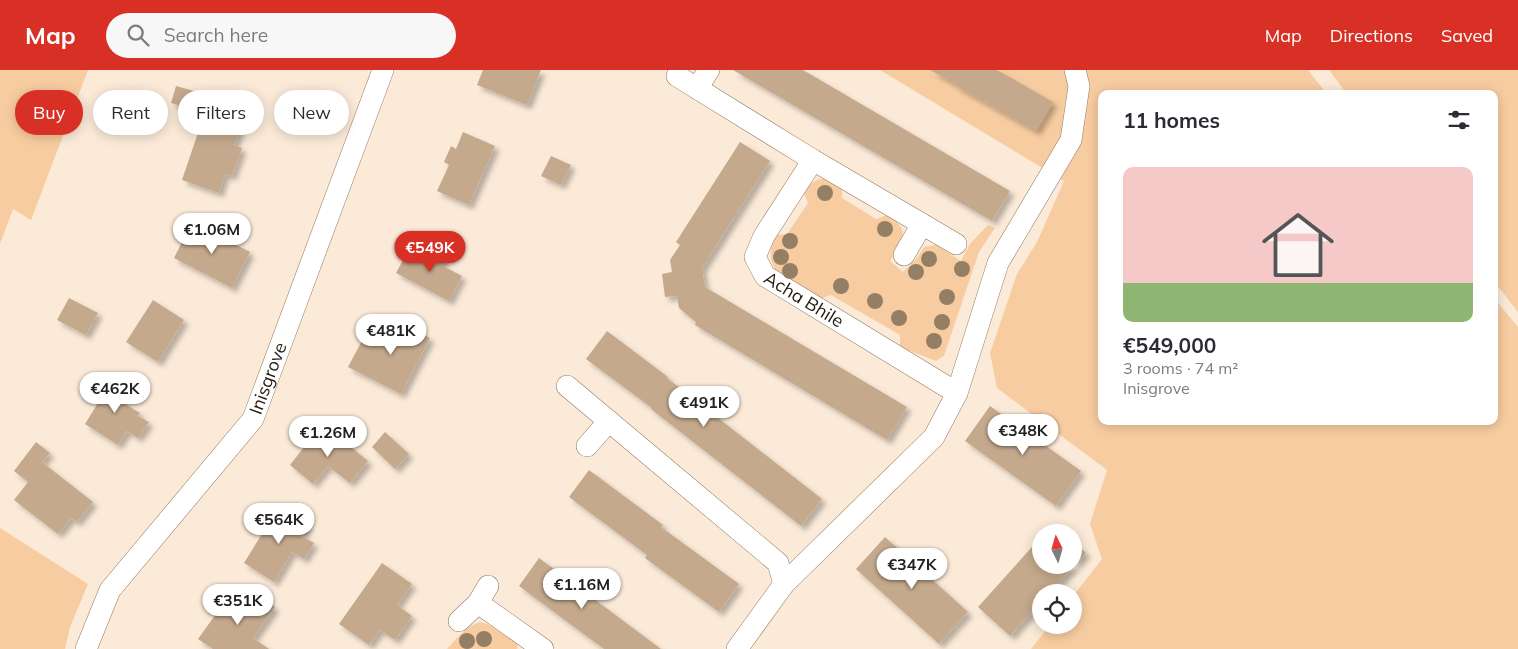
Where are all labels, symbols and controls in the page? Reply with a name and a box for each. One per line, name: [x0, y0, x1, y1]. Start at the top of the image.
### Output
search box: [106, 13, 456, 58]
text: Map: [25, 20, 76, 50]
icon: search: [124, 21, 152, 49]
text: Search here: [164, 23, 268, 47]
text: Map: [1265, 24, 1302, 47]
text: Directions: [1330, 24, 1413, 47]
text: Saved: [1441, 24, 1493, 47]
chip: Buy: [15, 90, 83, 135]
chip: Rent: [93, 90, 168, 135]
chip: Filters: [178, 90, 264, 135]
chip: New: [274, 90, 349, 135]
icon: filters: [1445, 106, 1473, 134]
text: 11 homes: [1123, 107, 1220, 133]
icon: home: [1253, 200, 1343, 290]
pin: €1.06M: [171, 212, 253, 255]
text: €1.06M: [184, 219, 240, 239]
pin: €549K: [395, 230, 465, 273]
text: €549K: [405, 237, 455, 257]
street label: Acha Bhile: [760, 266, 848, 332]
pin: €481K: [356, 314, 426, 356]
text: €481K: [366, 320, 416, 340]
text: €549,000: [1123, 332, 1216, 358]
street label: Inisgrove: [244, 339, 292, 417]
text: 3 rooms · 74 m²: [1123, 358, 1238, 378]
pin: €462K: [80, 372, 150, 414]
text: €462K: [90, 378, 140, 398]
text: Inisgrove: [1123, 378, 1190, 398]
pin: €491K: [669, 386, 739, 428]
text: €491K: [679, 392, 729, 412]
pin: €348K: [988, 414, 1058, 456]
pin: €1.26M: [287, 416, 369, 458]
text: €348K: [998, 420, 1048, 440]
text: €1.26M: [300, 422, 356, 442]
pin: €564K: [244, 502, 314, 545]
text: €564K: [254, 509, 304, 529]
north arrow: [1032, 524, 1082, 574]
map controls: [1032, 524, 1082, 634]
pin: €347K: [877, 548, 947, 590]
text: €347K: [887, 554, 937, 574]
pin: €1.16M: [541, 568, 623, 610]
text: €1.16M: [554, 574, 610, 594]
pin: €351K: [203, 584, 273, 626]
button: locate: [1032, 584, 1082, 634]
text: €351K: [213, 590, 263, 610]

